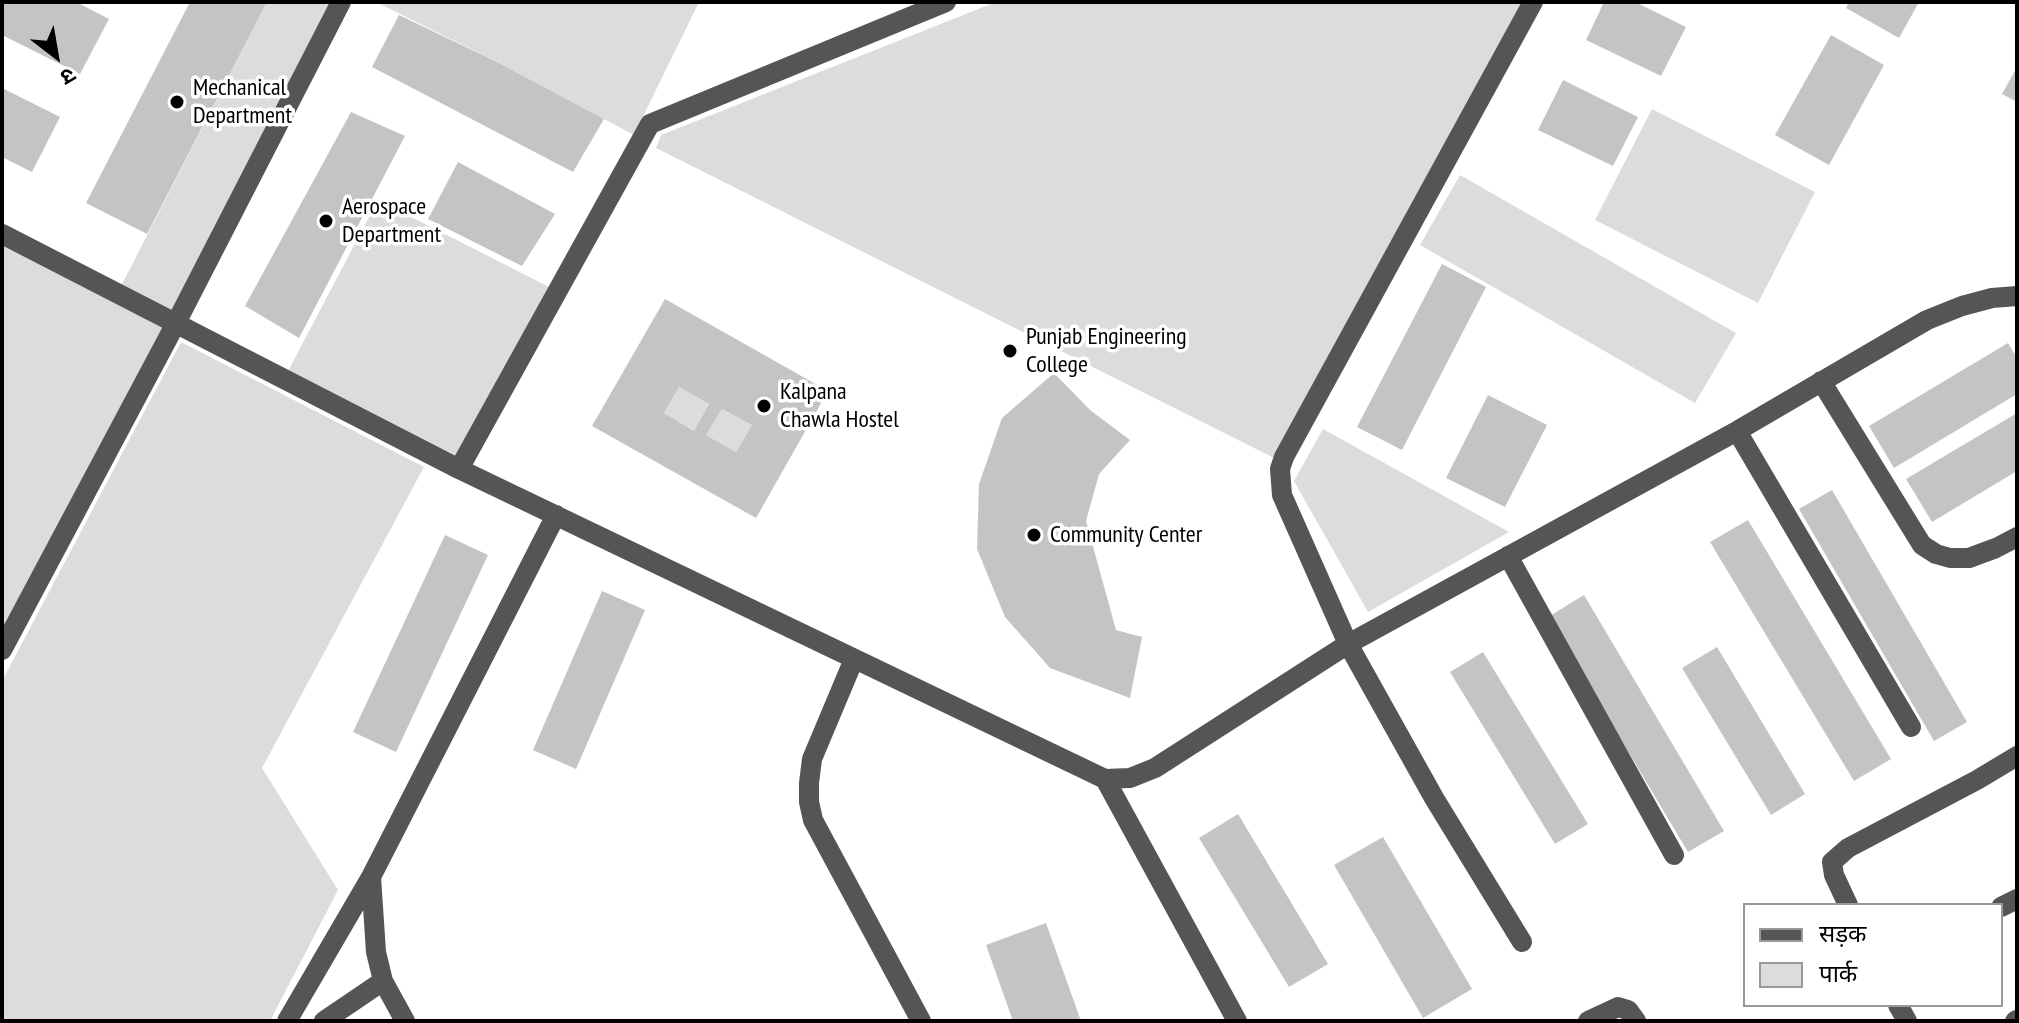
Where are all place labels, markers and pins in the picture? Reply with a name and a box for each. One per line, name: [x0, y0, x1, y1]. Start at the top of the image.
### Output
place label: Mechanical Department: [193, 74, 292, 130]
marker: Mechanical Department: [168, 93, 186, 111]
place label: Aerospace Department: [342, 193, 441, 249]
marker: Aerospace Department: [317, 212, 335, 230]
place label: Punjab Engineering College: [1026, 323, 1187, 379]
marker: Punjab Engineering College: [1001, 342, 1019, 360]
place label: Kalpana Chawla Hostel: [780, 378, 899, 434]
marker: Kalpana Chawla Hostel: [755, 397, 773, 415]
place label: Community Center: [1050, 521, 1202, 549]
marker: Community Center: [1025, 526, 1043, 544]

